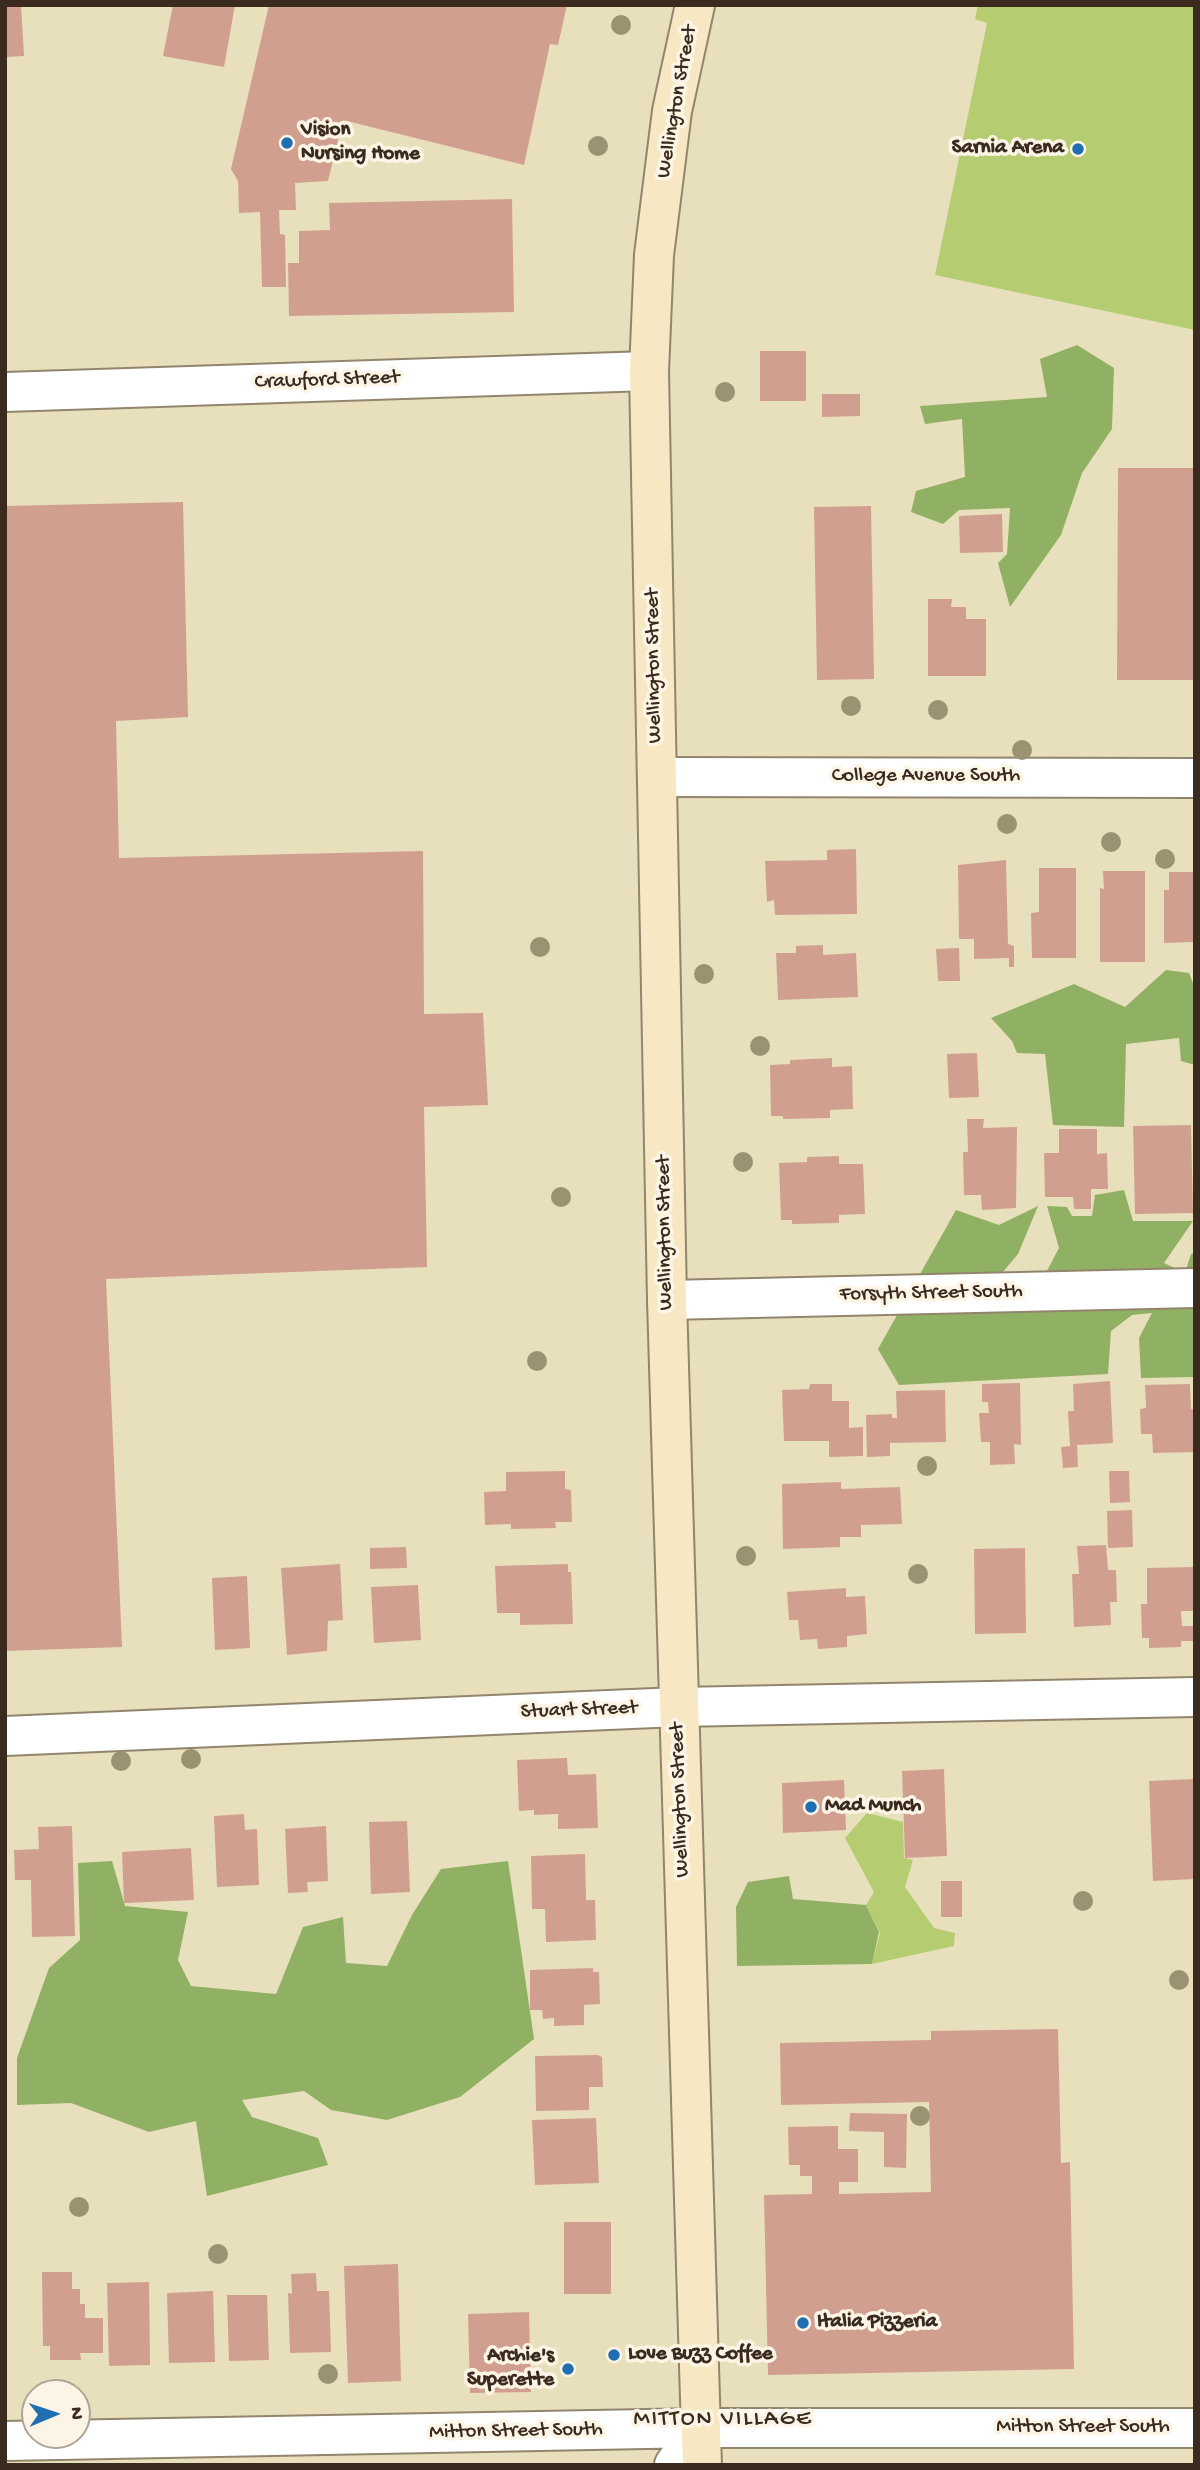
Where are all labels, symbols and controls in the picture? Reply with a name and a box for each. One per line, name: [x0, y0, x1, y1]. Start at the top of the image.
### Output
street label: Wellington Street: [652, 24, 704, 180]
place label: Vision Nursing Home: [301, 118, 420, 168]
marker: Vision Nursing Home: [279, 135, 295, 151]
place label: Sarnia Arena: [952, 136, 1064, 162]
marker: Sarnia Arena: [1070, 141, 1086, 157]
street label: Crawford Street: [254, 366, 400, 396]
street label: Wellington Street: [641, 588, 669, 744]
street label: College Avenue South: [832, 764, 1020, 790]
street label: Wellington Street: [652, 1155, 680, 1311]
street label: Forsyth Street South: [839, 1280, 1023, 1308]
street label: Stuart Street: [520, 1696, 638, 1726]
street label: Wellington Street: [666, 1722, 696, 1878]
place label: Mad Munch: [825, 1794, 921, 1820]
marker: Mad Munch: [803, 1799, 819, 1815]
place label: Italia Pizzeria: [817, 2310, 937, 2336]
marker: Italia Pizzeria: [795, 2315, 811, 2331]
place label: Love Buzz Coffee: [628, 2342, 773, 2368]
place label: Archie's Superette: [467, 2344, 554, 2394]
marker: Love Buzz Coffee: [606, 2347, 622, 2363]
marker: Archie's Superette: [560, 2361, 576, 2377]
north arrow: [21, 2379, 91, 2449]
district label: MITTON VILLAGE: [635, 2406, 811, 2434]
text: N: [64, 2407, 87, 2420]
street label: Mitton Street South: [996, 2415, 1170, 2441]
street label: Mitton Street South: [429, 2418, 603, 2446]

